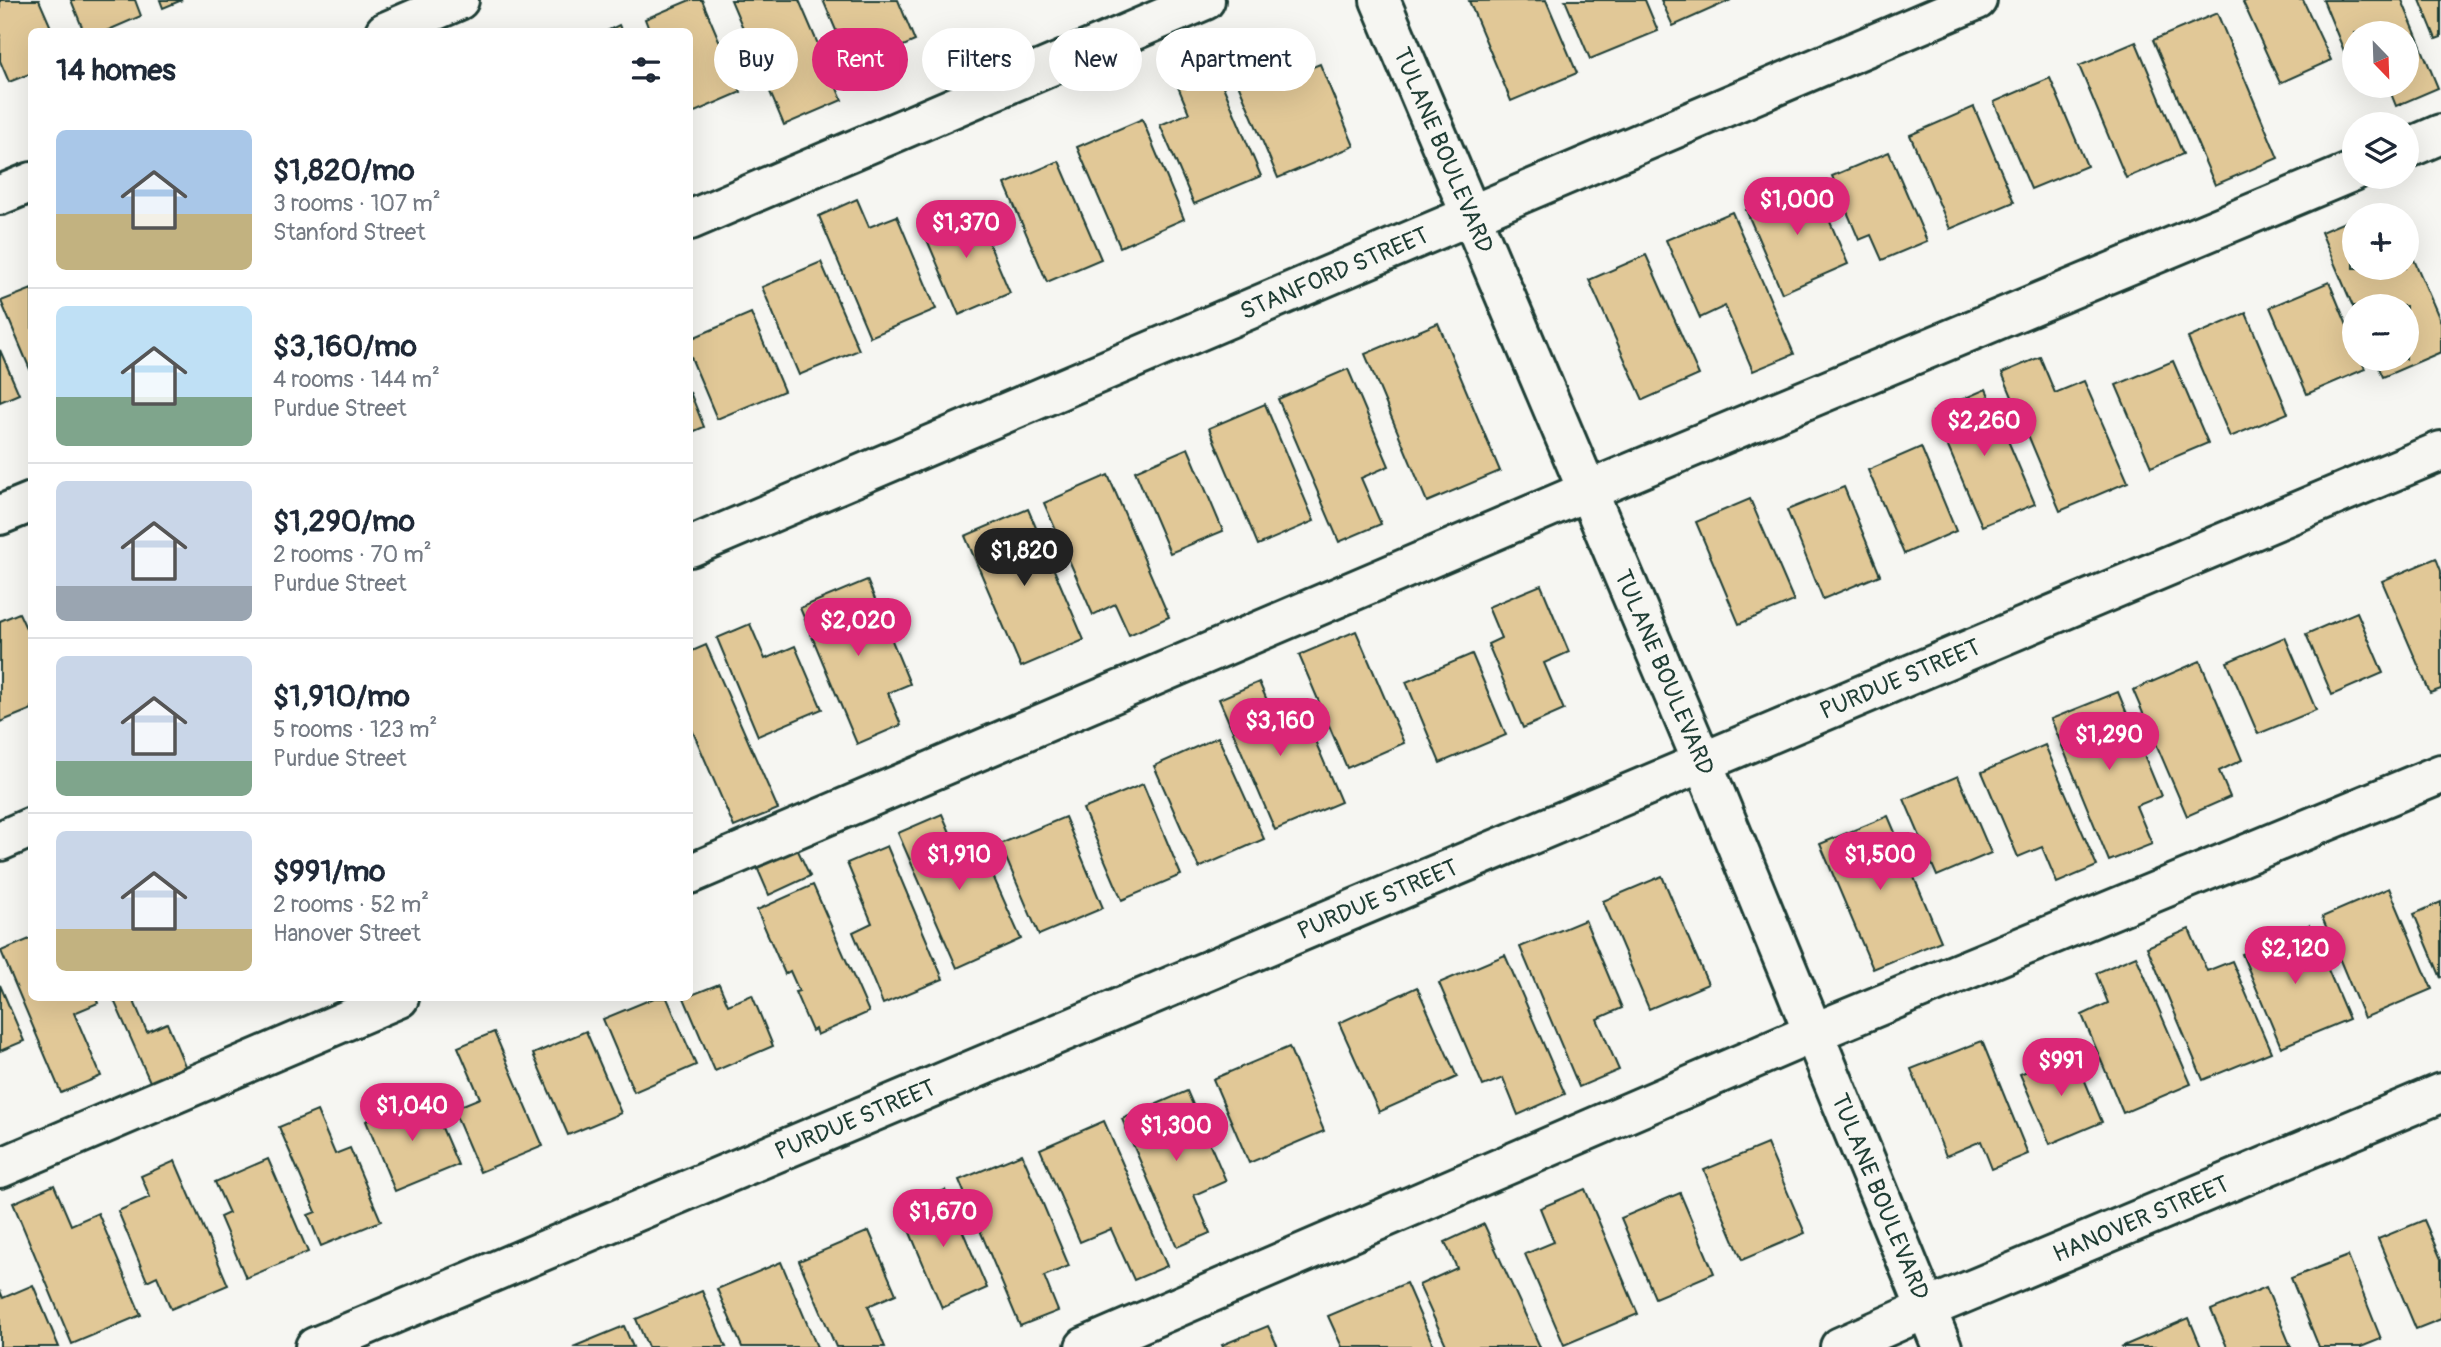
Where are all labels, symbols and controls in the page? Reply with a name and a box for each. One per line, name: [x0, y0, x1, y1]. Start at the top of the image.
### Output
north arrow: [2342, 21, 2418, 98]
map controls: [2342, 21, 2419, 371]
chip: Buy: [714, 28, 798, 91]
chip: Rent: [812, 28, 908, 91]
chip: Filters: [922, 28, 1035, 91]
chip: New: [1049, 28, 1142, 91]
chip: Apartment: [1156, 28, 1316, 91]
street label: TULANE BOULEVARD: [1387, 43, 1500, 257]
icon: filters: [627, 51, 665, 89]
text: 14 homes: [56, 52, 176, 89]
button: layers: [2342, 112, 2419, 189]
text: $1,820/mo: [273, 152, 415, 189]
icon: home: [112, 158, 196, 242]
pin: $1,000: [1740, 177, 1854, 237]
text: $1,000: [1760, 185, 1834, 214]
text: 3 rooms · 107 m²: [273, 189, 441, 218]
pin: $1,370: [909, 201, 1023, 260]
button: +: [2342, 203, 2419, 280]
text: $1,370: [932, 208, 1000, 237]
text: Stanford Street: [273, 218, 425, 247]
street label: STANFORD STREET: [1236, 220, 1433, 326]
button: −: [2342, 294, 2419, 371]
text: $3,160/mo: [273, 328, 417, 365]
icon: home: [112, 334, 196, 418]
text: 4 rooms · 144 m²: [273, 365, 440, 394]
text: Purdue Street: [273, 394, 407, 423]
pin: $2,260: [1927, 398, 2041, 458]
text: $2,260: [1947, 406, 2021, 435]
text: $1,290/mo: [273, 503, 415, 540]
icon: home: [112, 509, 196, 593]
pin: $1,820: [967, 528, 1081, 588]
text: $1,820: [990, 536, 1058, 565]
text: 2 rooms · 70 m²: [273, 540, 432, 569]
street label: TULANE BOULEVARD: [1608, 565, 1721, 779]
text: Purdue Street: [273, 569, 407, 598]
pin: $2,020: [801, 598, 915, 658]
text: $2,020: [820, 606, 896, 635]
street label: PURDUE STREET: [1815, 632, 1985, 726]
text: $1,910/mo: [273, 678, 410, 715]
icon: home: [112, 684, 196, 768]
pin: $3,160: [1223, 698, 1337, 758]
text: $3,160: [1245, 706, 1315, 735]
pin: $1,290: [2052, 712, 2166, 772]
text: 5 rooms · 123 m²: [273, 715, 437, 744]
text: $1,290: [2075, 720, 2143, 749]
text: Purdue Street: [273, 744, 407, 773]
pin: $1,910: [902, 832, 1016, 892]
pin: $1,500: [1823, 832, 1937, 892]
text: $1,910: [927, 840, 991, 869]
text: $1,500: [1844, 840, 1916, 869]
text: $991/mo: [273, 853, 385, 890]
street label: PURDUE STREET: [1293, 853, 1462, 946]
icon: home: [112, 859, 196, 943]
text: 2 rooms · 52 m²: [273, 890, 429, 919]
text: Hanover Street: [273, 919, 421, 948]
pin: $2,120: [2238, 926, 2352, 986]
text: $2,120: [2261, 934, 2329, 963]
pin: $991: [2020, 1038, 2102, 1098]
text: $991: [2038, 1046, 2084, 1075]
street label: PURDUE STREET: [770, 1073, 940, 1166]
pin: $1,040: [355, 1084, 469, 1143]
street label: TULANE BOULEVARD: [1825, 1089, 1936, 1304]
text: $1,040: [376, 1091, 448, 1120]
pin: $1,300: [1119, 1104, 1233, 1163]
text: $1,300: [1140, 1111, 1212, 1140]
street label: HANOVER STREET: [2049, 1169, 2233, 1269]
pin: $1,670: [886, 1190, 1000, 1249]
text: $1,670: [909, 1197, 977, 1226]

